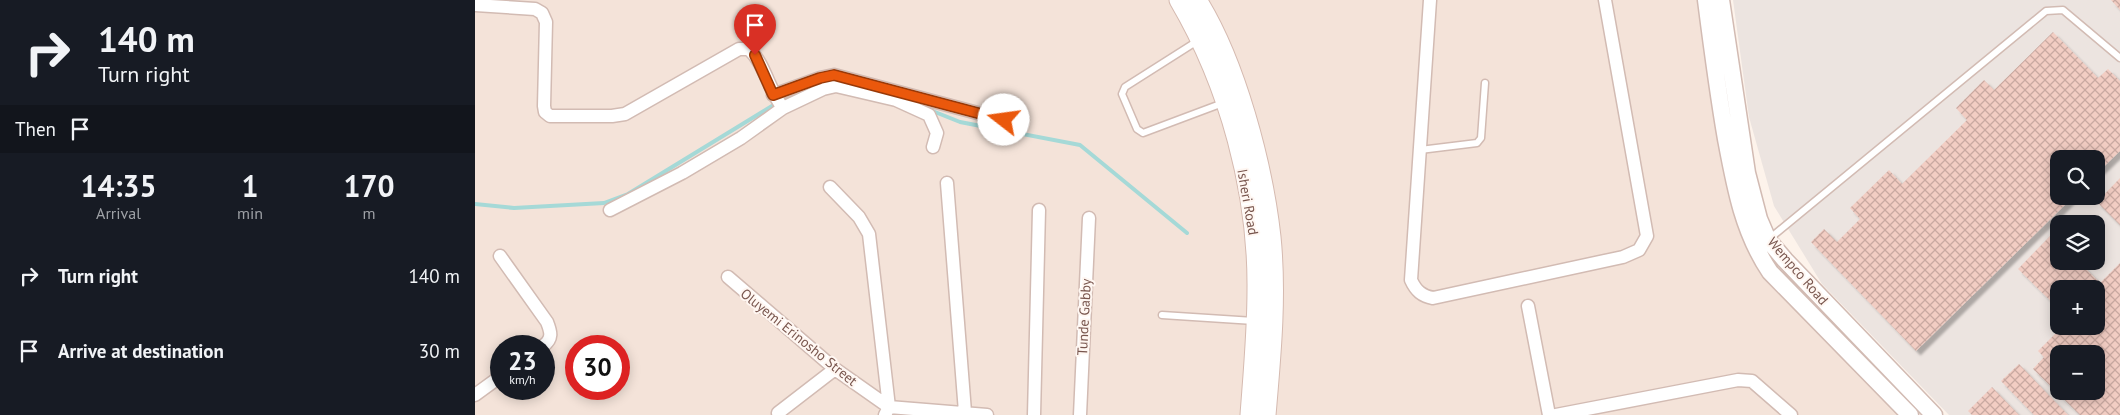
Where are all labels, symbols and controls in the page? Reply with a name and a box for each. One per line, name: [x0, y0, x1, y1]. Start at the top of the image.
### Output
pin: [734, 4, 776, 55]
icon: arrive: [741, 11, 769, 39]
text: 140 m: [98, 16, 195, 62]
icon: right: [15, 20, 80, 85]
text: Turn right: [98, 60, 190, 88]
position arrow: [977, 93, 1029, 145]
icon: arrive: [66, 115, 94, 143]
text: Then: [15, 117, 56, 141]
map controls: [2050, 150, 2105, 400]
button: search: [2050, 150, 2105, 205]
text: 14:35: [80, 166, 157, 205]
text: 1: [242, 166, 259, 205]
text: 170: [343, 166, 395, 205]
street label: Isheri Road: [1233, 168, 1263, 236]
text: Arrival: [96, 203, 141, 223]
text: min: [237, 203, 263, 223]
text: m: [363, 203, 376, 223]
button: layers: [2050, 215, 2105, 270]
street label: Wempco Road: [1764, 233, 1832, 309]
icon: right: [15, 262, 43, 290]
text: Turn right: [58, 264, 138, 288]
text: 140 m: [408, 264, 460, 288]
street label: Tunde Gabby: [1073, 278, 1095, 356]
button: +: [2050, 280, 2105, 335]
street label: Oluyemi Erinosho Street: [737, 284, 861, 390]
speed limit sign: 30: [565, 335, 630, 400]
icon: arrive: [15, 337, 43, 365]
text: Arrive at destination: [58, 339, 224, 363]
text: 30 m: [419, 339, 460, 363]
text: 23: [508, 345, 537, 377]
button: −: [2050, 345, 2105, 400]
text: km/h: [509, 372, 536, 387]

